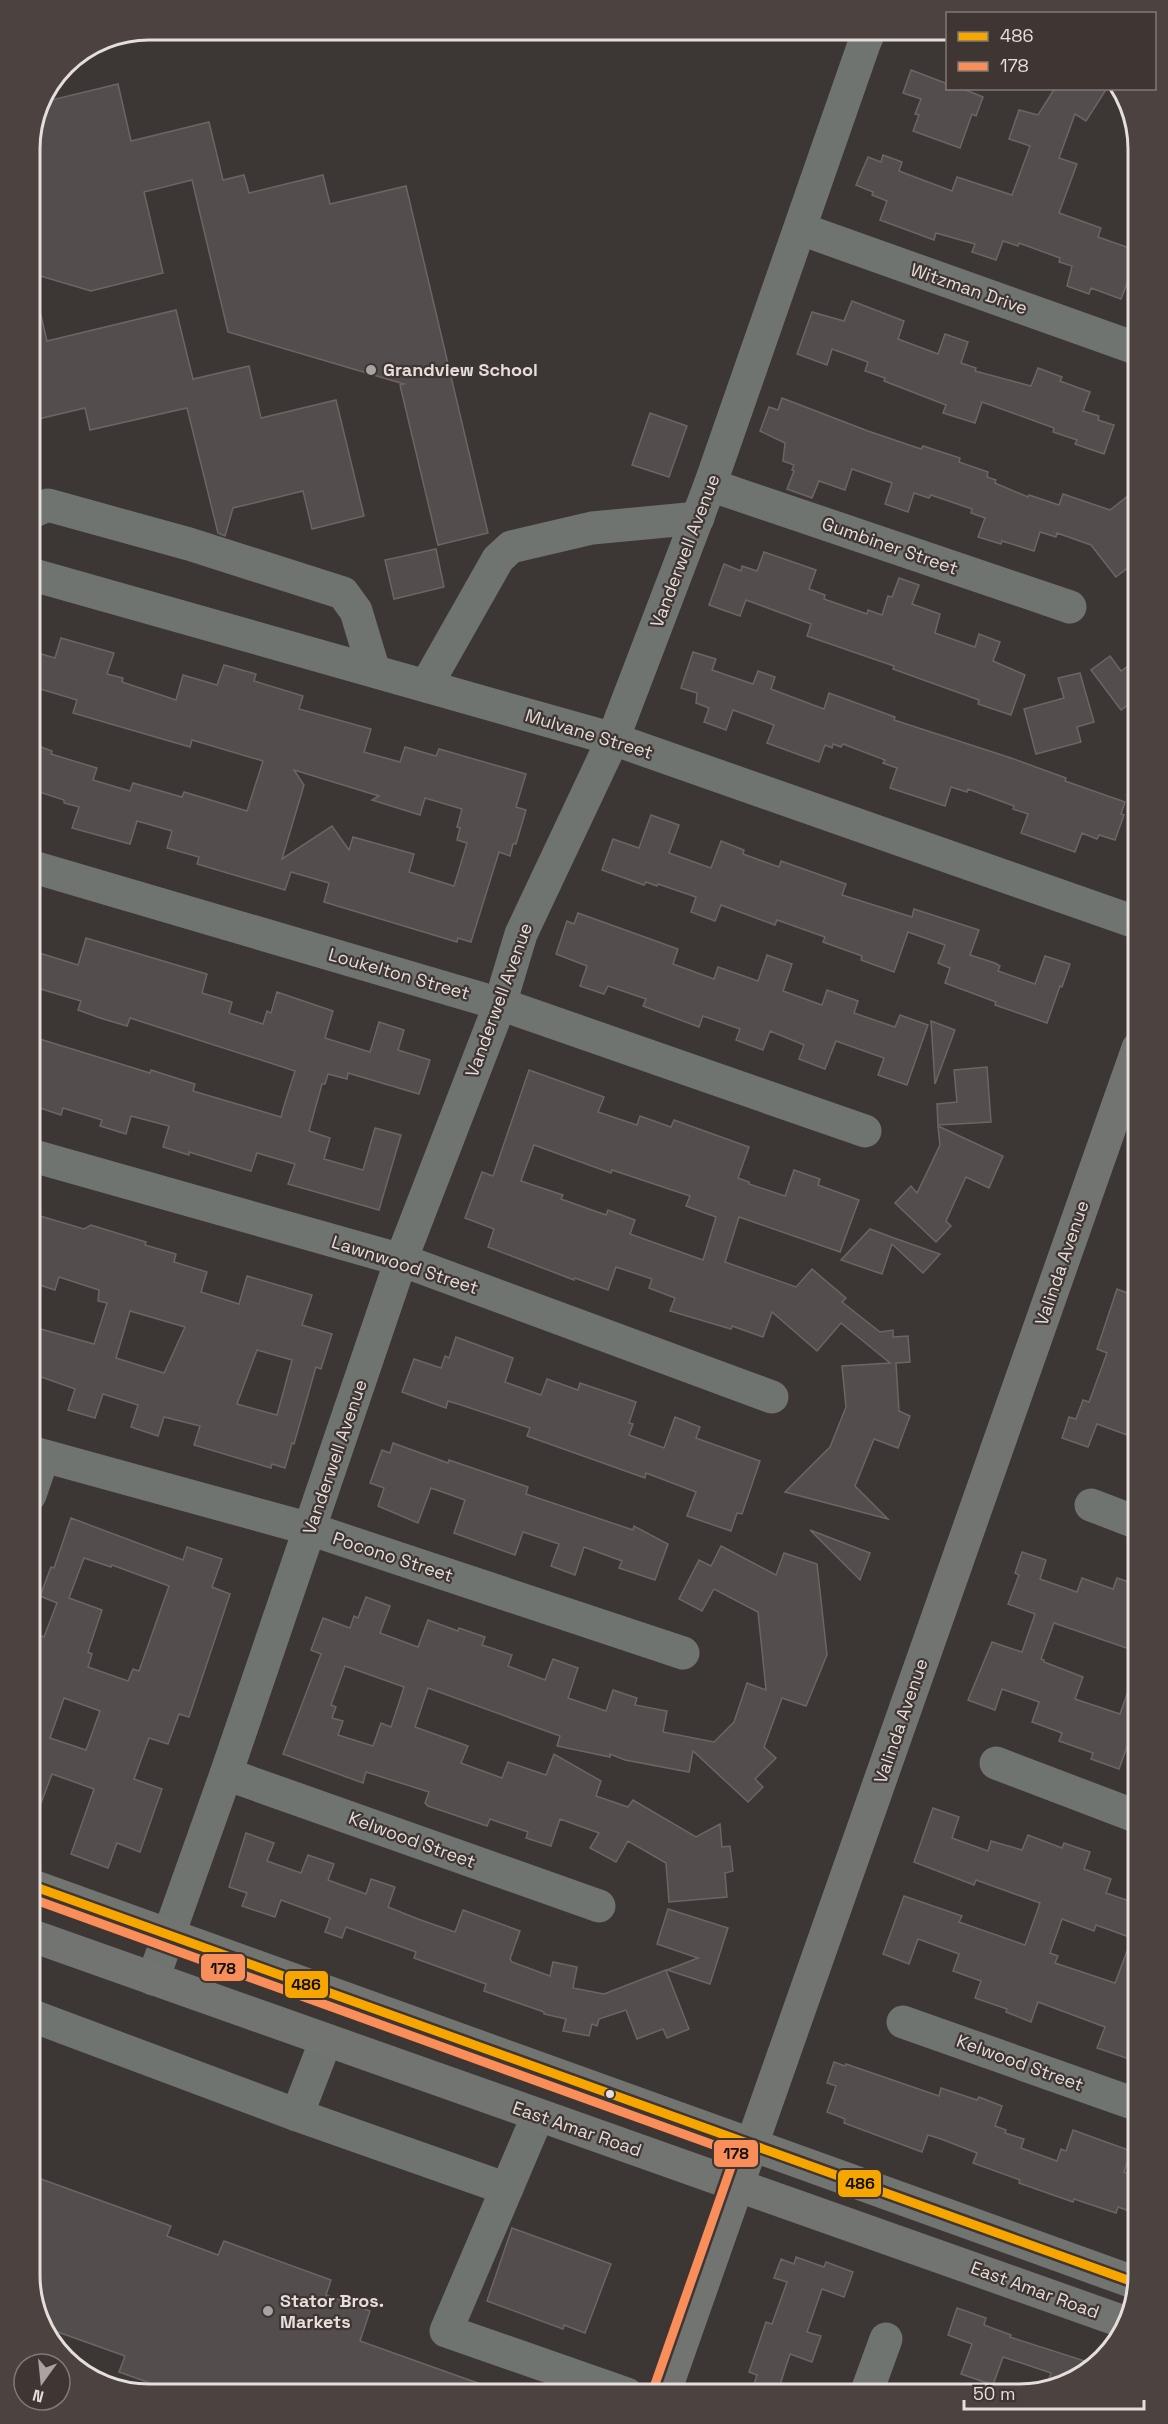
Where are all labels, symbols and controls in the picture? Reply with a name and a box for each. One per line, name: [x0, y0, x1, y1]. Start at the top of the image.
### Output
legend: [946, 12, 1156, 90]
text: 486: [1000, 24, 1033, 47]
text: 178: [1000, 54, 1029, 77]
street label: Witzman Drive: [908, 258, 1031, 319]
place label: Grandview School: [383, 358, 538, 381]
marker: Grandview School: [364, 363, 378, 377]
street label: Vanderwell Avenue: [645, 471, 724, 631]
street label: Gumbiner Street: [819, 511, 961, 580]
street label: Mulvane Street: [523, 703, 656, 764]
street label: Vanderwell Avenue: [460, 920, 537, 1080]
street label: Loukelton Street: [326, 942, 472, 1005]
street label: Valinda Avenue: [1029, 1197, 1094, 1328]
street label: Lawnwood Street: [329, 1230, 482, 1299]
street label: Vanderwell Avenue: [297, 1376, 372, 1537]
street label: Pocono Street: [330, 1526, 456, 1587]
street label: Valinda Avenue: [868, 1655, 933, 1786]
street label: Kelwood Street: [346, 1806, 479, 1873]
line badge: 178: [200, 1953, 246, 1982]
text: 178: [210, 1958, 236, 1979]
line badge: 486: [284, 1970, 329, 1999]
text: 486: [291, 1974, 321, 1995]
street label: Kelwood Street: [954, 2029, 1087, 2096]
unlabelled marker: [604, 2088, 616, 2100]
street label: East Amar Road: [510, 2096, 645, 2161]
line badge: 178: [713, 2139, 759, 2168]
text: 178: [723, 2143, 749, 2164]
line badge: 486: [837, 2169, 882, 2198]
text: 486: [845, 2173, 875, 2194]
street label: East Amar Road: [968, 2256, 1103, 2323]
place label: Stator Bros. Markets: [280, 2289, 384, 2333]
marker: Stator Bros. Markets: [261, 2304, 275, 2318]
north arrow: [12, 2352, 72, 2412]
scale bar: [964, 2373, 1144, 2411]
text: 50 m: [973, 2382, 1015, 2405]
text: N: [30, 2384, 46, 2408]

